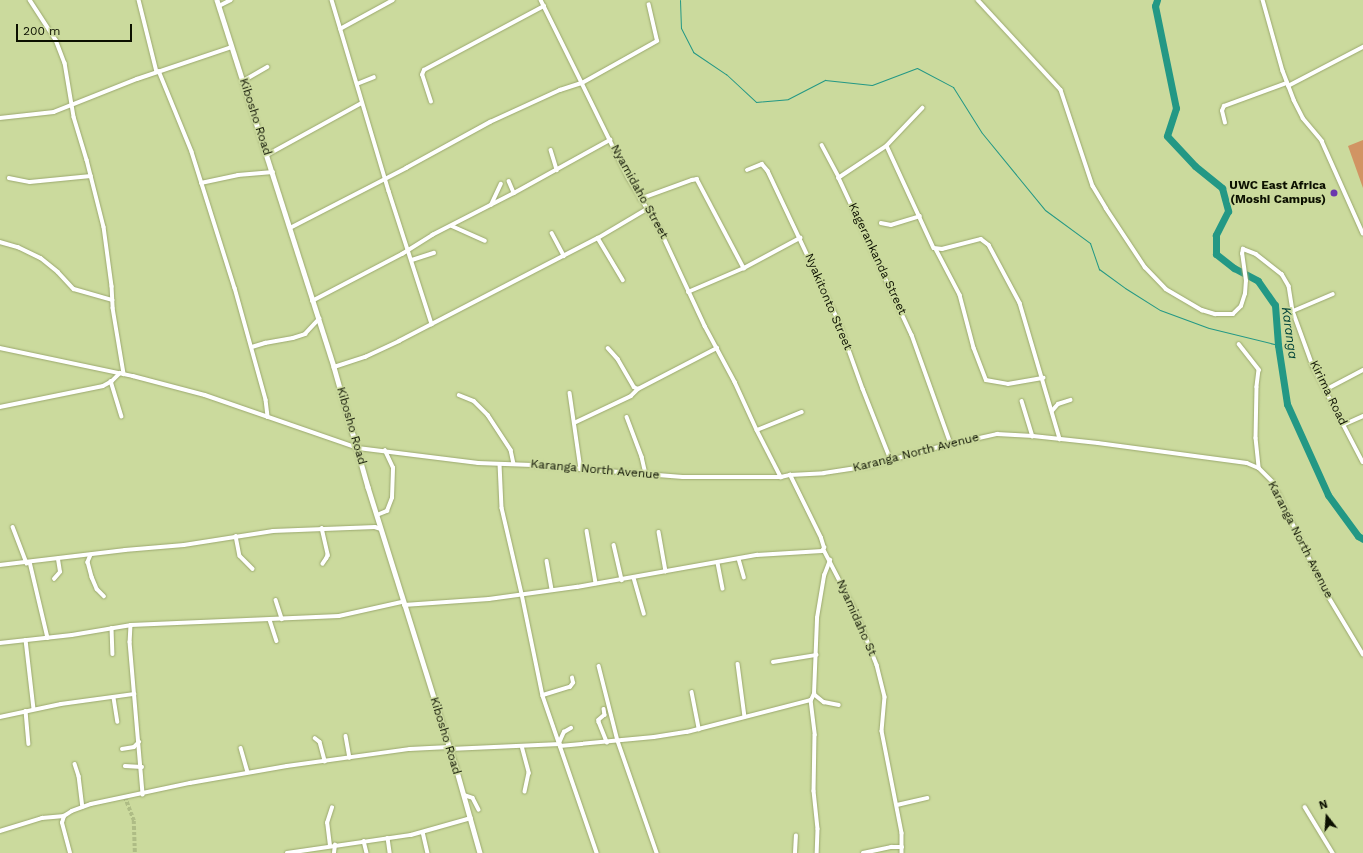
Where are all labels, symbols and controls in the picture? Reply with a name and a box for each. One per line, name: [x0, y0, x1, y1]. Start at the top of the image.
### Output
scale bar: [18, 16, 134, 42]
text: 200 m: [23, 24, 60, 38]
street label: Kibosho Road: [236, 77, 274, 157]
street label: Nyamidaho Street: [607, 142, 671, 242]
place label: UWC East Africa (Moshi Campus): [1229, 179, 1326, 207]
marker: UWC East Africa (Moshi Campus): [1329, 188, 1339, 198]
street label: Kagerankanda Street: [845, 201, 909, 317]
street label: Nyakitonto Street: [801, 251, 855, 353]
water label: Karanga: [1278, 306, 1300, 360]
street label: Kirima Road: [1306, 358, 1350, 428]
street label: Kibosho Road: [333, 386, 369, 466]
street label: Karanga North Avenue: [851, 430, 981, 476]
street label: Karanga North Avenue: [530, 457, 660, 483]
street label: Karanga North Avenue: [1264, 479, 1336, 601]
street label: Nyamidaho St: [833, 578, 879, 658]
street label: Kibosho Road: [426, 696, 464, 776]
north arrow: [1307, 797, 1347, 837]
text: N: [1318, 798, 1329, 812]

